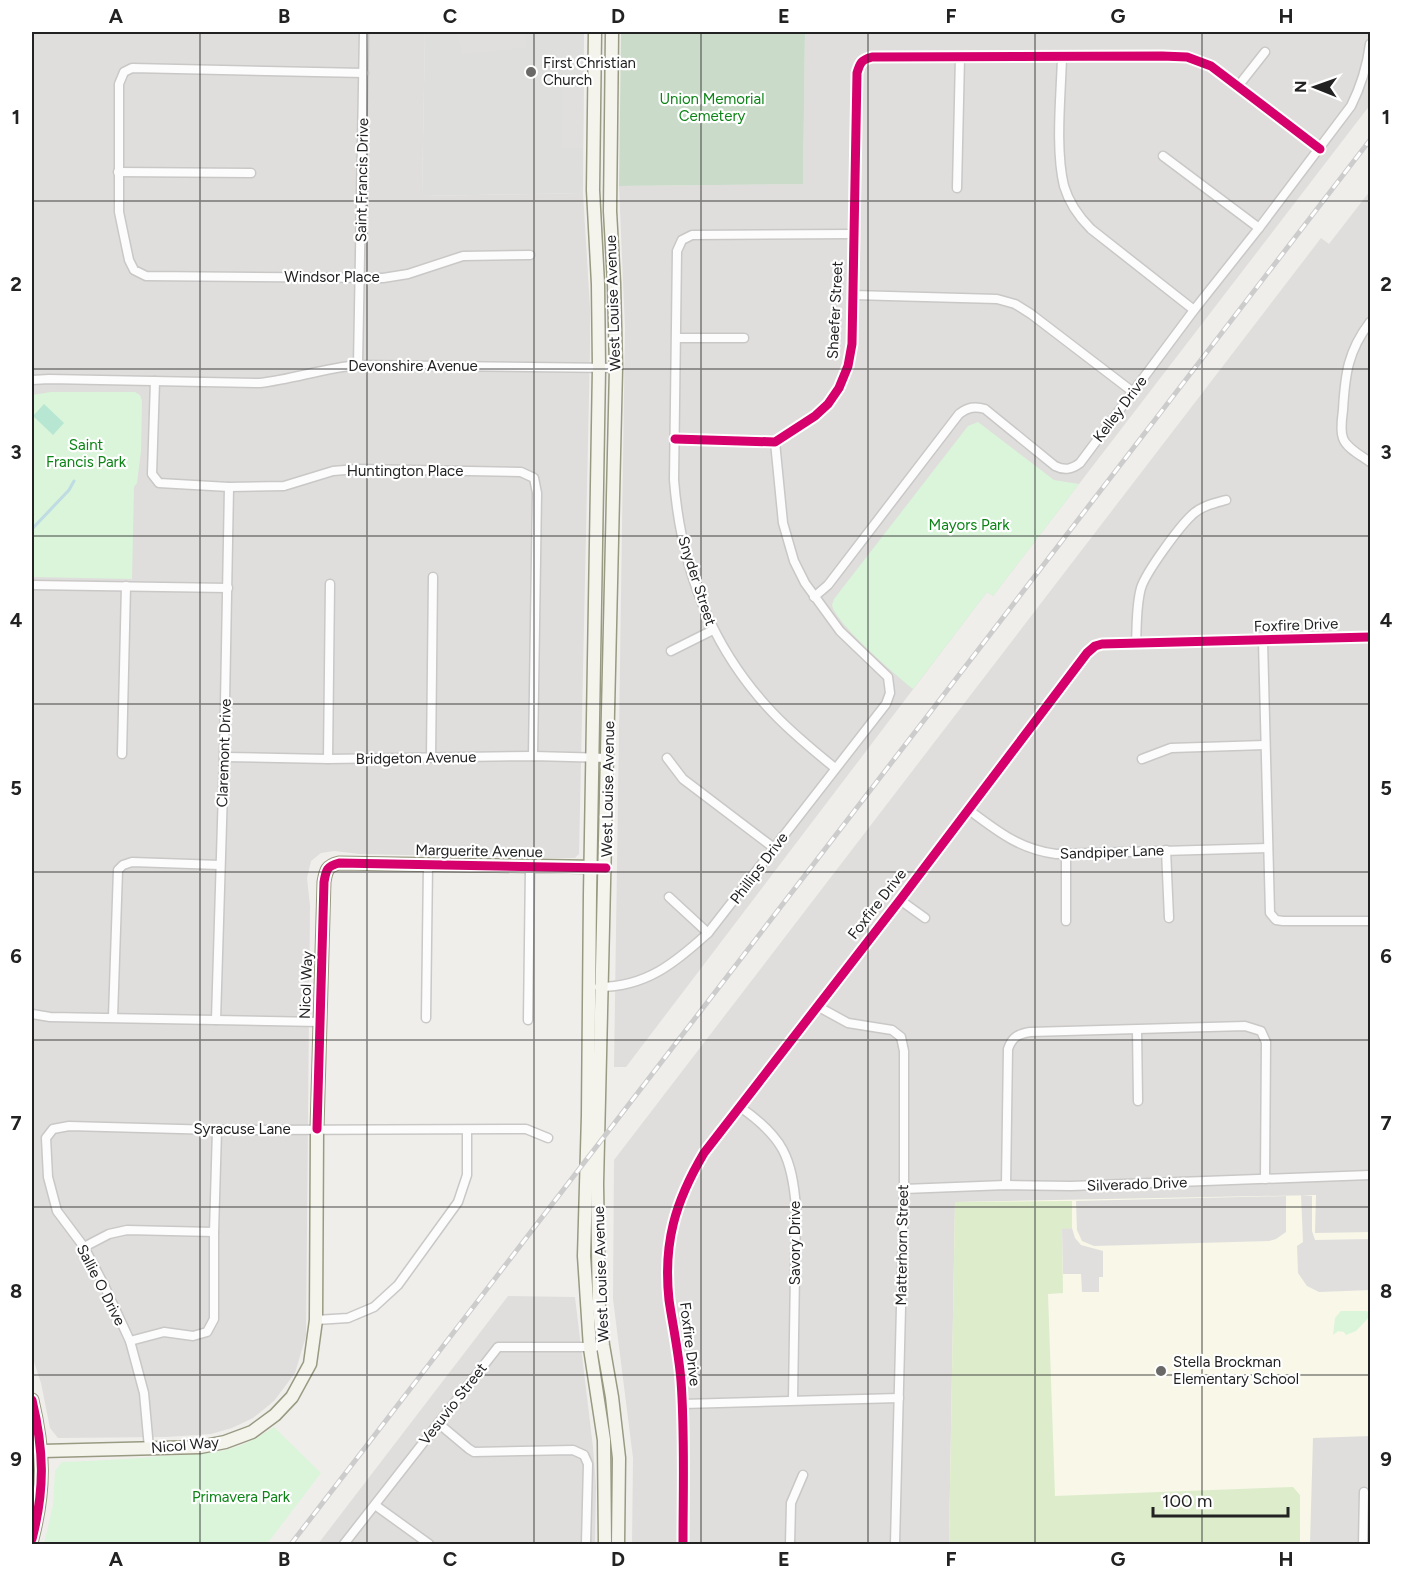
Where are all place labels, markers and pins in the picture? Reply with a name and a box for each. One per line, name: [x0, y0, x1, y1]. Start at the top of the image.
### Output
place label: First Christian Church: [543, 54, 636, 89]
marker: First Christian Church: [524, 65, 538, 79]
place label: Stella Brockman Elementary School: [1173, 1353, 1299, 1388]
marker: Stella Brockman Elementary School: [1154, 1364, 1168, 1378]

